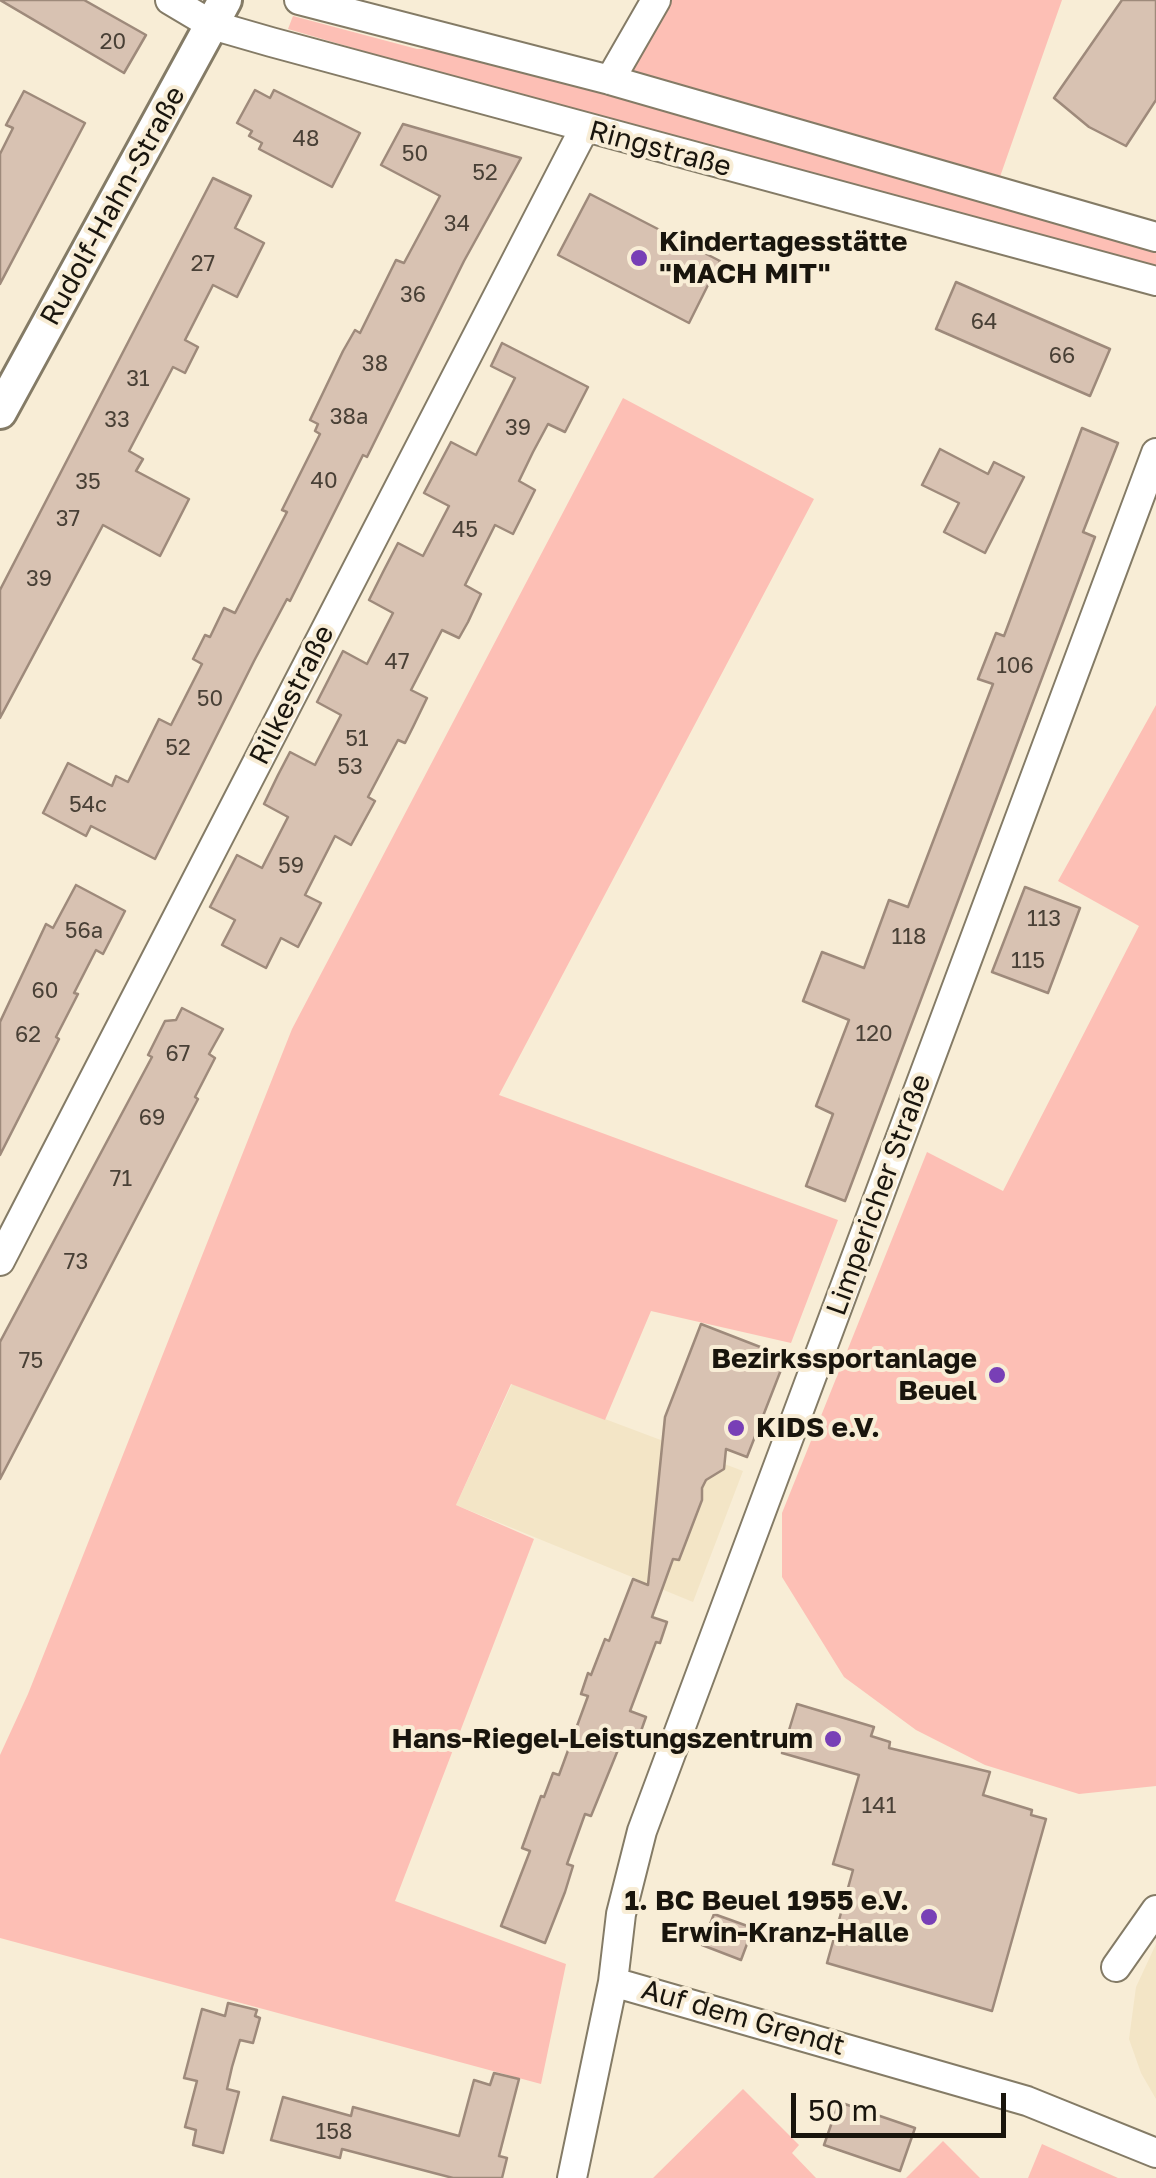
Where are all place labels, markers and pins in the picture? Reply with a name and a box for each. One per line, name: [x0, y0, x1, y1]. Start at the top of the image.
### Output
place label: Kindertagesstätte "MACH MIT": [659, 225, 908, 291]
marker: Kindertagesstätte "MACH MIT": [628, 247, 650, 269]
place label: Bezirkssportanlage Beuel: [711, 1342, 977, 1408]
marker: Bezirkssportanlage Beuel: [986, 1364, 1008, 1386]
place label: KIDS e.V.: [756, 1411, 880, 1445]
marker: KIDS e.V.: [725, 1417, 747, 1439]
place label: Hans-Riegel-Leistungszentrum: [391, 1722, 813, 1756]
marker: Hans-Riegel-Leistungszentrum: [822, 1728, 844, 1750]
place label: 1. BC Beuel 1955 e.V. Erwin-Kranz-Halle: [625, 1884, 909, 1950]
marker: 1. BC Beuel 1955 e.V. Erwin-Kranz-Halle: [918, 1906, 940, 1928]

